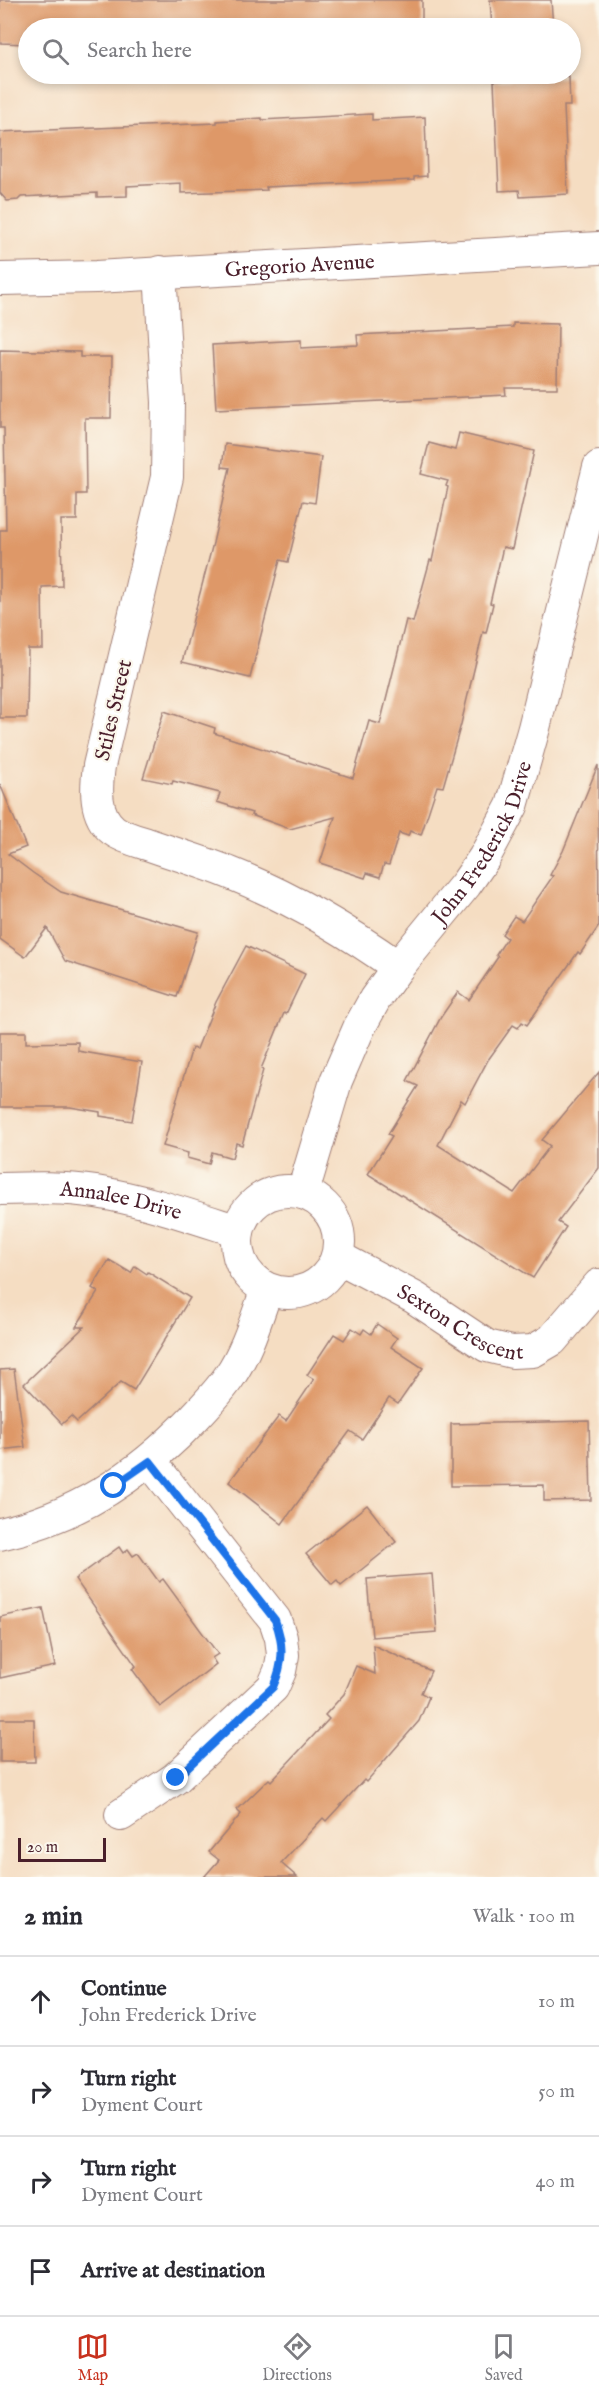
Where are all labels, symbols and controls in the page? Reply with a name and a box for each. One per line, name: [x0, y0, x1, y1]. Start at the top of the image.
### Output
search box: [18, 18, 581, 84]
icon: search: [39, 35, 72, 68]
text: Search here: [87, 37, 192, 65]
street label: Gregorio Avenue: [224, 249, 376, 285]
street label: Stiles Street: [90, 657, 139, 764]
street label: John Frederick Drive: [425, 758, 539, 932]
street label: Annalee Drive: [58, 1176, 185, 1227]
street label: Sexton Crescent: [392, 1279, 524, 1368]
route start: [100, 1472, 126, 1498]
route end: [162, 1764, 188, 1790]
scale bar: [18, 1835, 106, 1862]
text: 20 m: [27, 1838, 58, 1858]
text: 2 min: [24, 1900, 83, 1933]
text: Walk · 100 m: [472, 1904, 575, 1929]
text: Continue: [81, 1975, 167, 2003]
icon: ahead: [24, 1985, 57, 2018]
text: 10 m: [538, 1989, 575, 2014]
text: John Frederick Drive: [81, 2003, 257, 2028]
text: Turn right: [81, 2065, 176, 2093]
icon: right: [24, 2075, 57, 2108]
text: 50 m: [538, 2079, 575, 2104]
text: Dyment Court: [81, 2093, 203, 2118]
text: Turn right: [81, 2155, 176, 2183]
icon: right: [24, 2165, 57, 2198]
text: 40 m: [536, 2169, 575, 2194]
text: Dyment Court: [81, 2183, 203, 2208]
icon: arrive: [24, 2255, 57, 2288]
text: Arrive at destination: [81, 2257, 265, 2285]
tab: Map: [76, 2330, 109, 2386]
tab: Directions: [262, 2330, 332, 2386]
tab: Saved: [485, 2330, 523, 2386]

